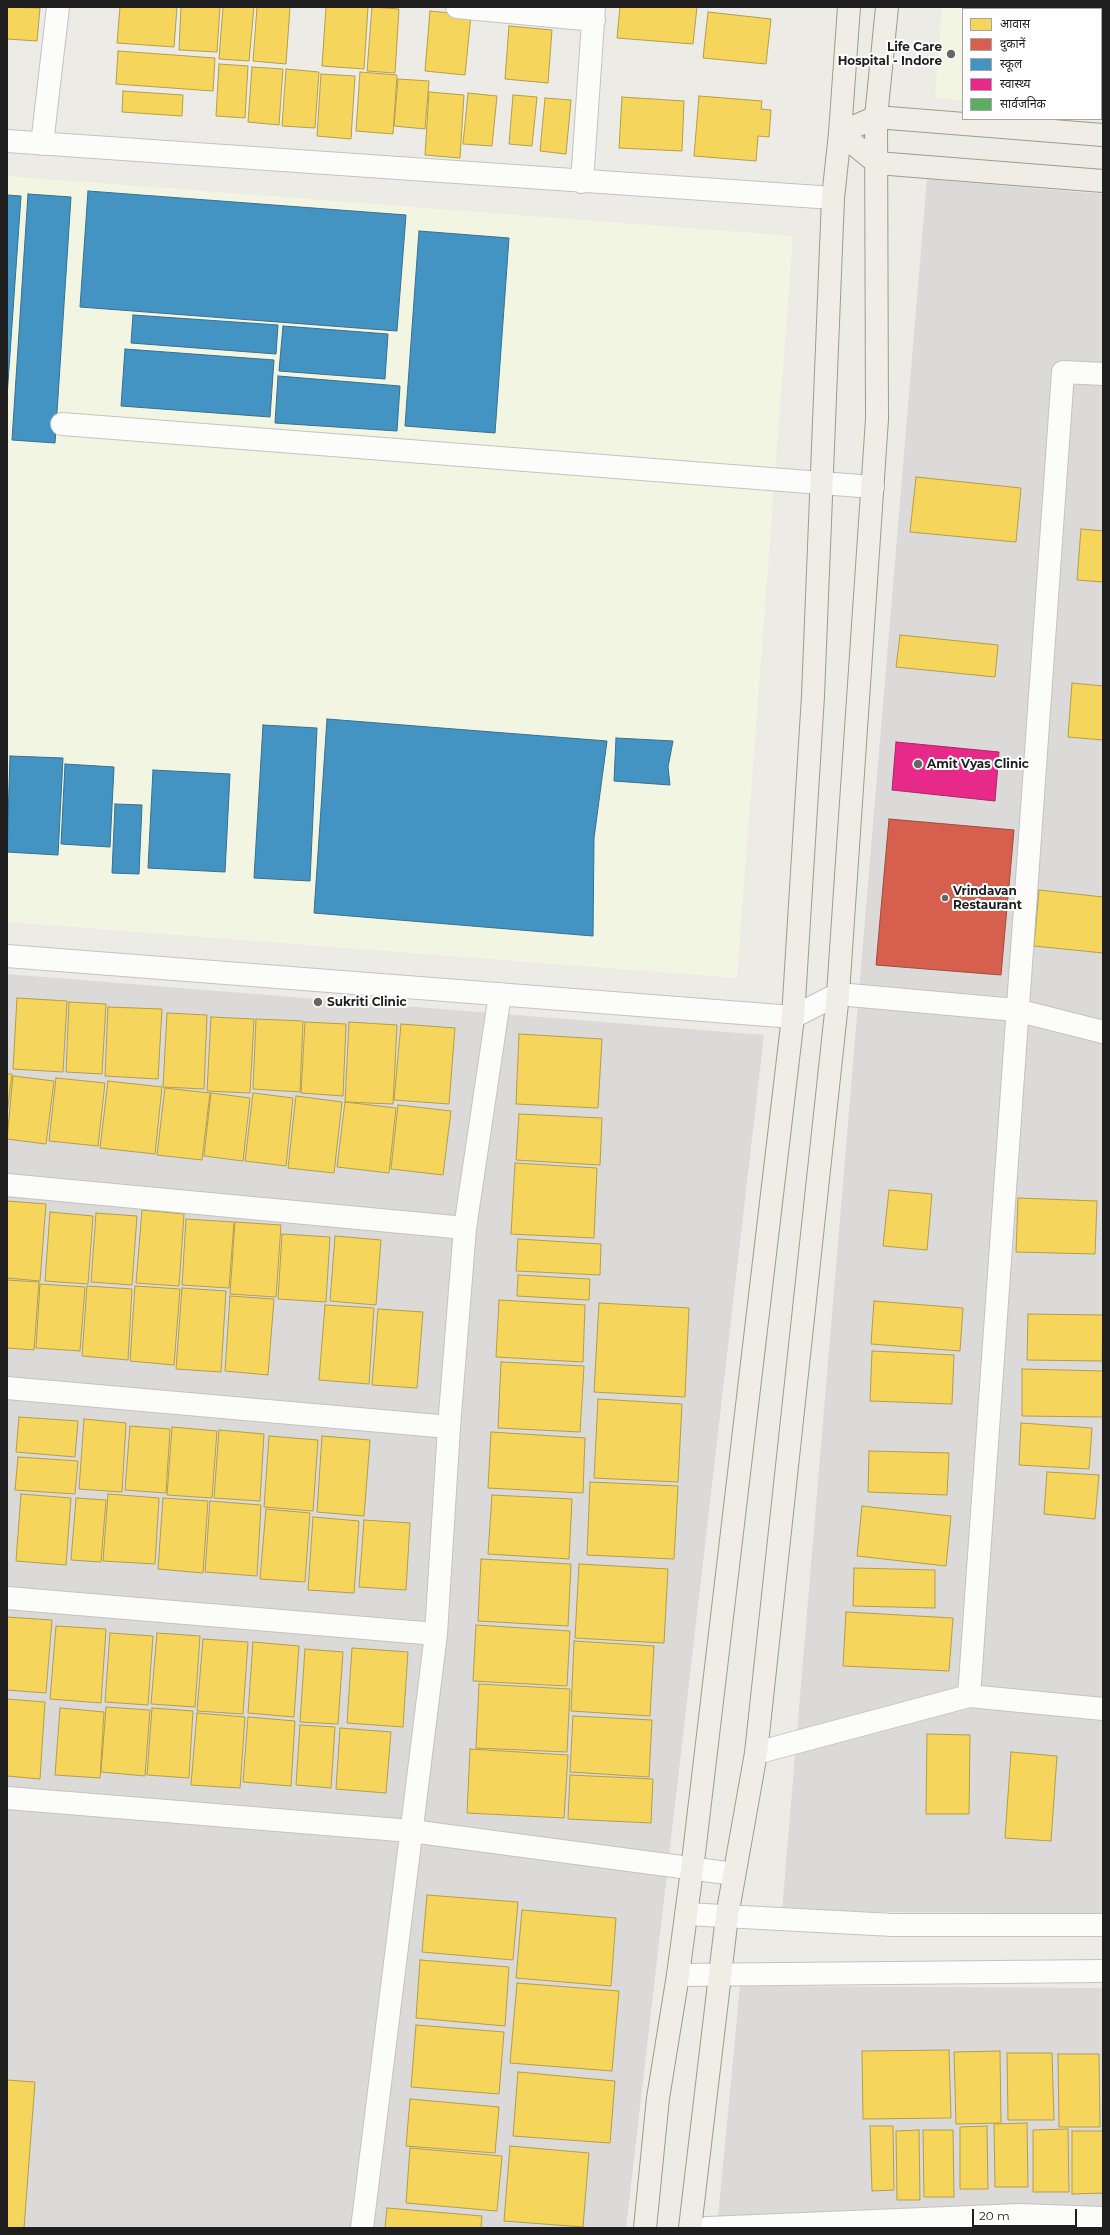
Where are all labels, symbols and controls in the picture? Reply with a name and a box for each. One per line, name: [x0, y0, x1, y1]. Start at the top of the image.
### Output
legend: [962, 8, 1102, 120]
text: आवास: [1000, 16, 1030, 31]
text: दुकानें: [1000, 36, 1025, 51]
place label: Life Care Hospital - Indore: [838, 40, 942, 68]
marker: Life Care Hospital - Indore: [945, 48, 957, 60]
text: स्कूल: [1000, 56, 1022, 71]
text: स्वास्थ्य: [1000, 76, 1030, 91]
text: सार्वजनिक: [1000, 96, 1046, 111]
place label: Amit Vyas Clinic: [927, 757, 1029, 771]
marker: Amit Vyas Clinic: [912, 758, 924, 770]
place label: Vrindavan Restaurant: [953, 884, 1022, 912]
marker: Vrindavan Restaurant: [940, 893, 950, 903]
place label: Sukriti Clinic: [327, 995, 407, 1009]
marker: Sukriti Clinic: [312, 996, 324, 1008]
scale bar: [974, 2201, 1079, 2227]
text: 20 m: [979, 2208, 1010, 2223]

